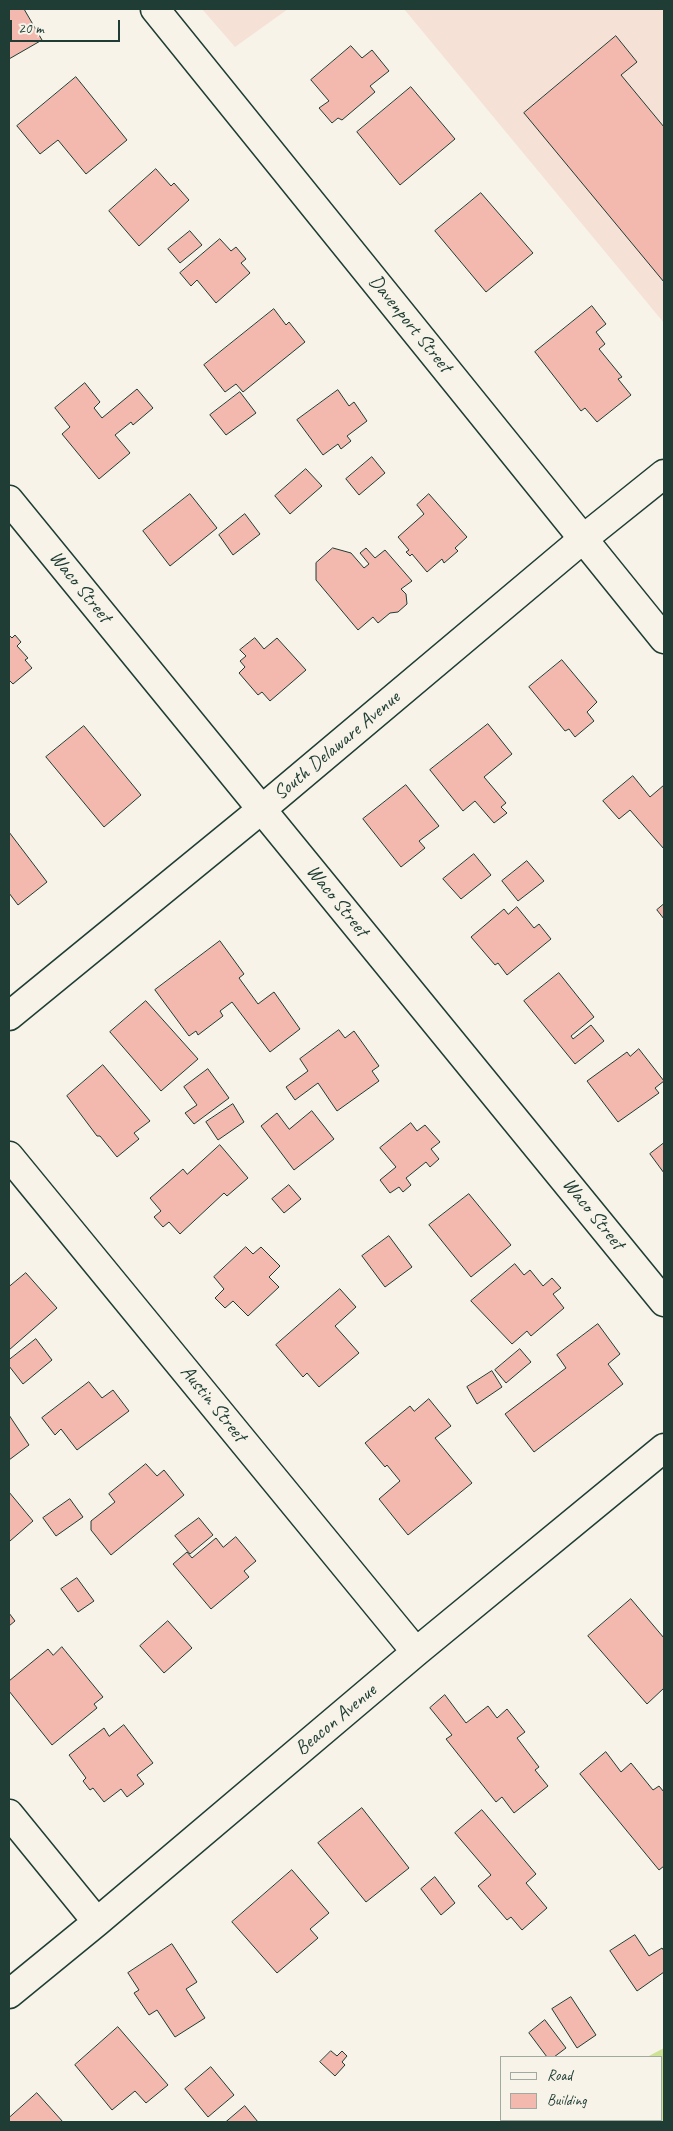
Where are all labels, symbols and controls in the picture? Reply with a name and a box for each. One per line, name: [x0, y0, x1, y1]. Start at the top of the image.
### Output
scale bar: [12, 10, 122, 42]
text: 20 m: [18, 19, 44, 38]
street label: Davenport Street: [363, 270, 457, 378]
street label: Waco Street: [44, 546, 116, 628]
street label: South Delaware Avenue: [269, 686, 405, 806]
street label: Waco Street: [301, 860, 373, 942]
street label: Waco Street: [557, 1173, 629, 1255]
street label: Austin Street: [175, 1361, 251, 1447]
street label: Beacon Avenue: [290, 1679, 382, 1761]
legend: [500, 2056, 663, 2121]
text: Road: [547, 2066, 572, 2085]
text: Building: [547, 2091, 586, 2110]

